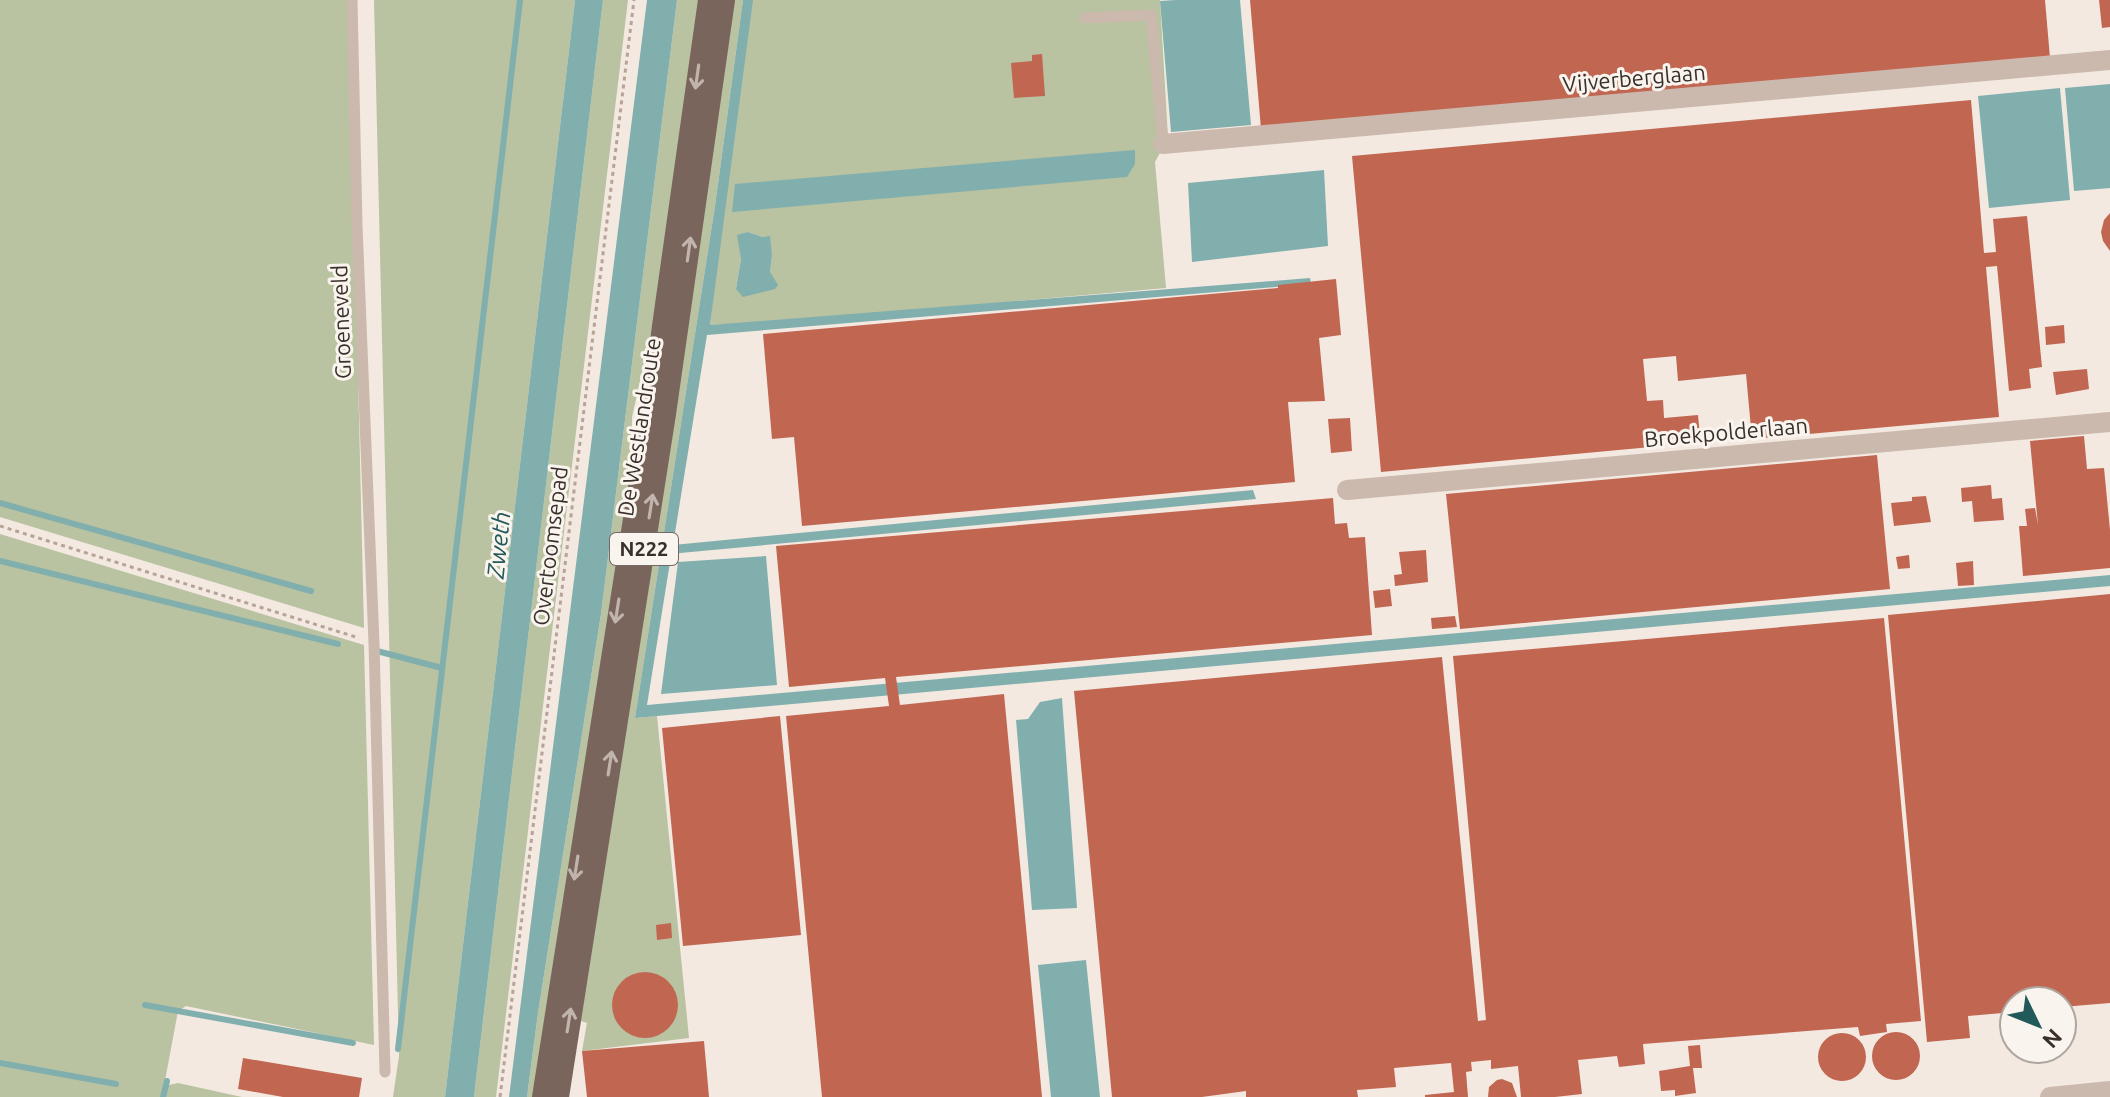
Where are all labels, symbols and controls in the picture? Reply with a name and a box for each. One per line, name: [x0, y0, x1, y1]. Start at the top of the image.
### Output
street label: Vijverberglaan: [1561, 59, 1707, 96]
one-way arrow: [689, 64, 704, 89]
one-way arrow: [682, 237, 697, 262]
street label: Groeneveld: [326, 265, 355, 379]
street label: De Westlandroute: [612, 336, 665, 518]
street label: Broekpolderlaan: [1643, 412, 1809, 451]
street label: Overtoomsepad: [527, 465, 572, 627]
one-way arrow: [644, 494, 659, 519]
water label: Zweth: [481, 510, 515, 581]
road number: N222: [610, 533, 678, 565]
one-way arrow: [609, 598, 624, 624]
one-way arrow: [603, 751, 618, 776]
one-way arrow: [568, 855, 583, 880]
north arrow: [1998, 985, 2078, 1065]
one-way arrow: [562, 1008, 577, 1033]
text: N: [2038, 1024, 2068, 1054]

